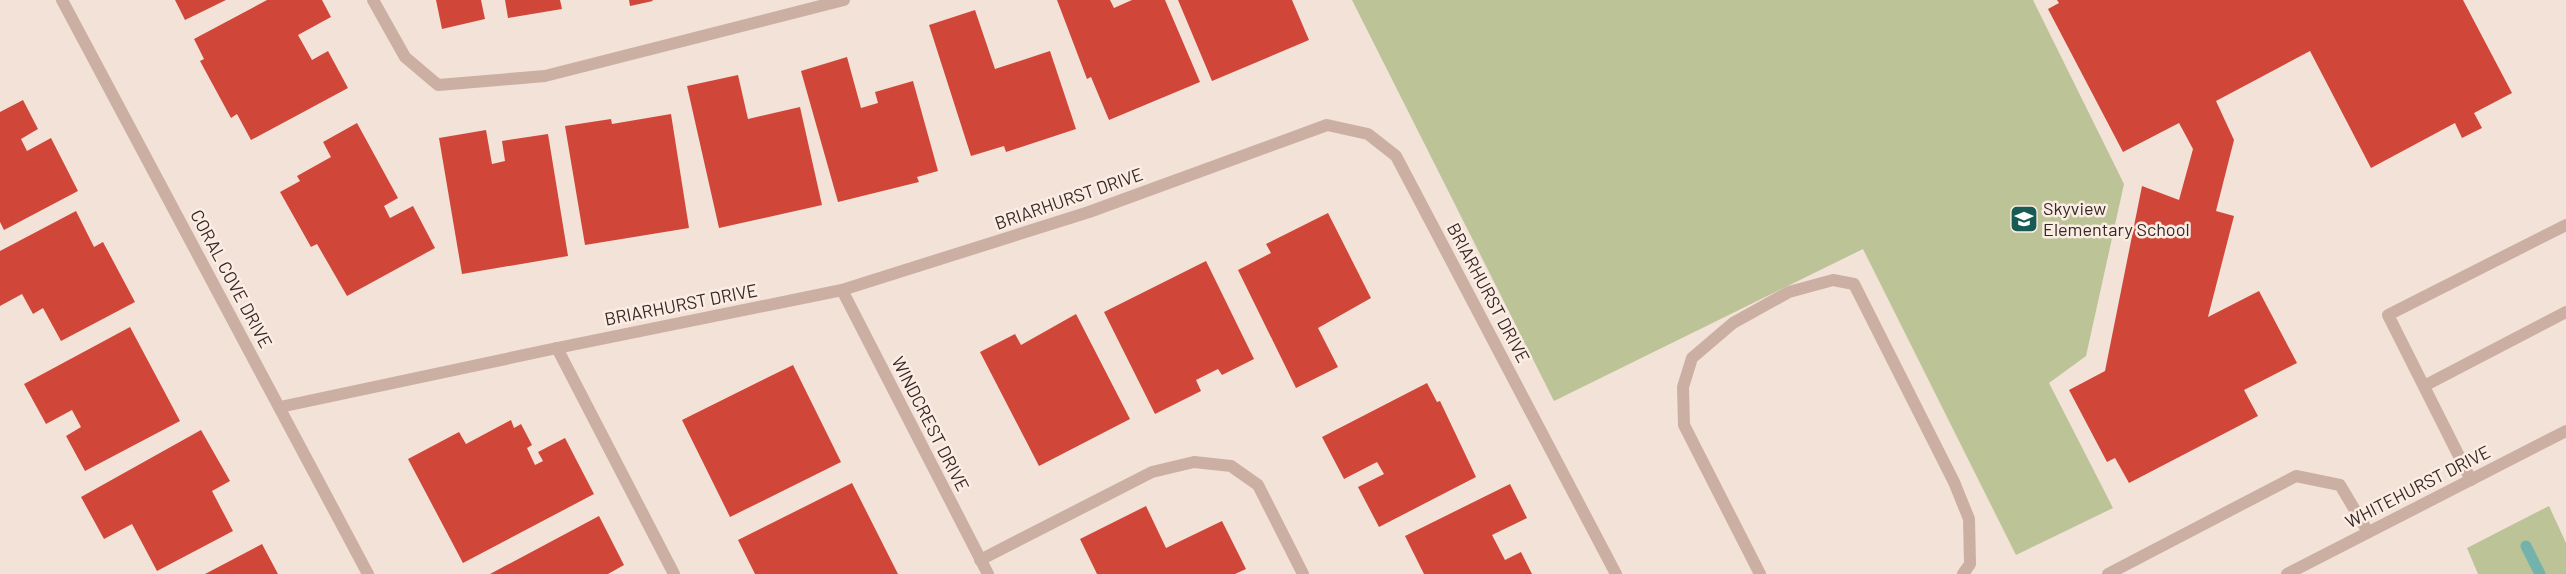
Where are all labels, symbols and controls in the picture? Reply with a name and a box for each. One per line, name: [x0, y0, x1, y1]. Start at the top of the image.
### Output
street label: BRIARHURST DRIVE: [992, 162, 1146, 234]
place label: Skyview Elementary School: [2043, 197, 2190, 240]
school or university icon: Skyview Elementary School: [2009, 204, 2039, 234]
street label: CORAL COVE DRIVE: [186, 206, 278, 351]
street label: BRIARHURST DRIVE: [1443, 219, 1535, 366]
street label: BRIARHURST DRIVE: [602, 278, 759, 330]
street label: WINDCREST DRIVE: [887, 352, 974, 495]
street label: WHITEHURST DRIVE: [2341, 440, 2494, 532]

